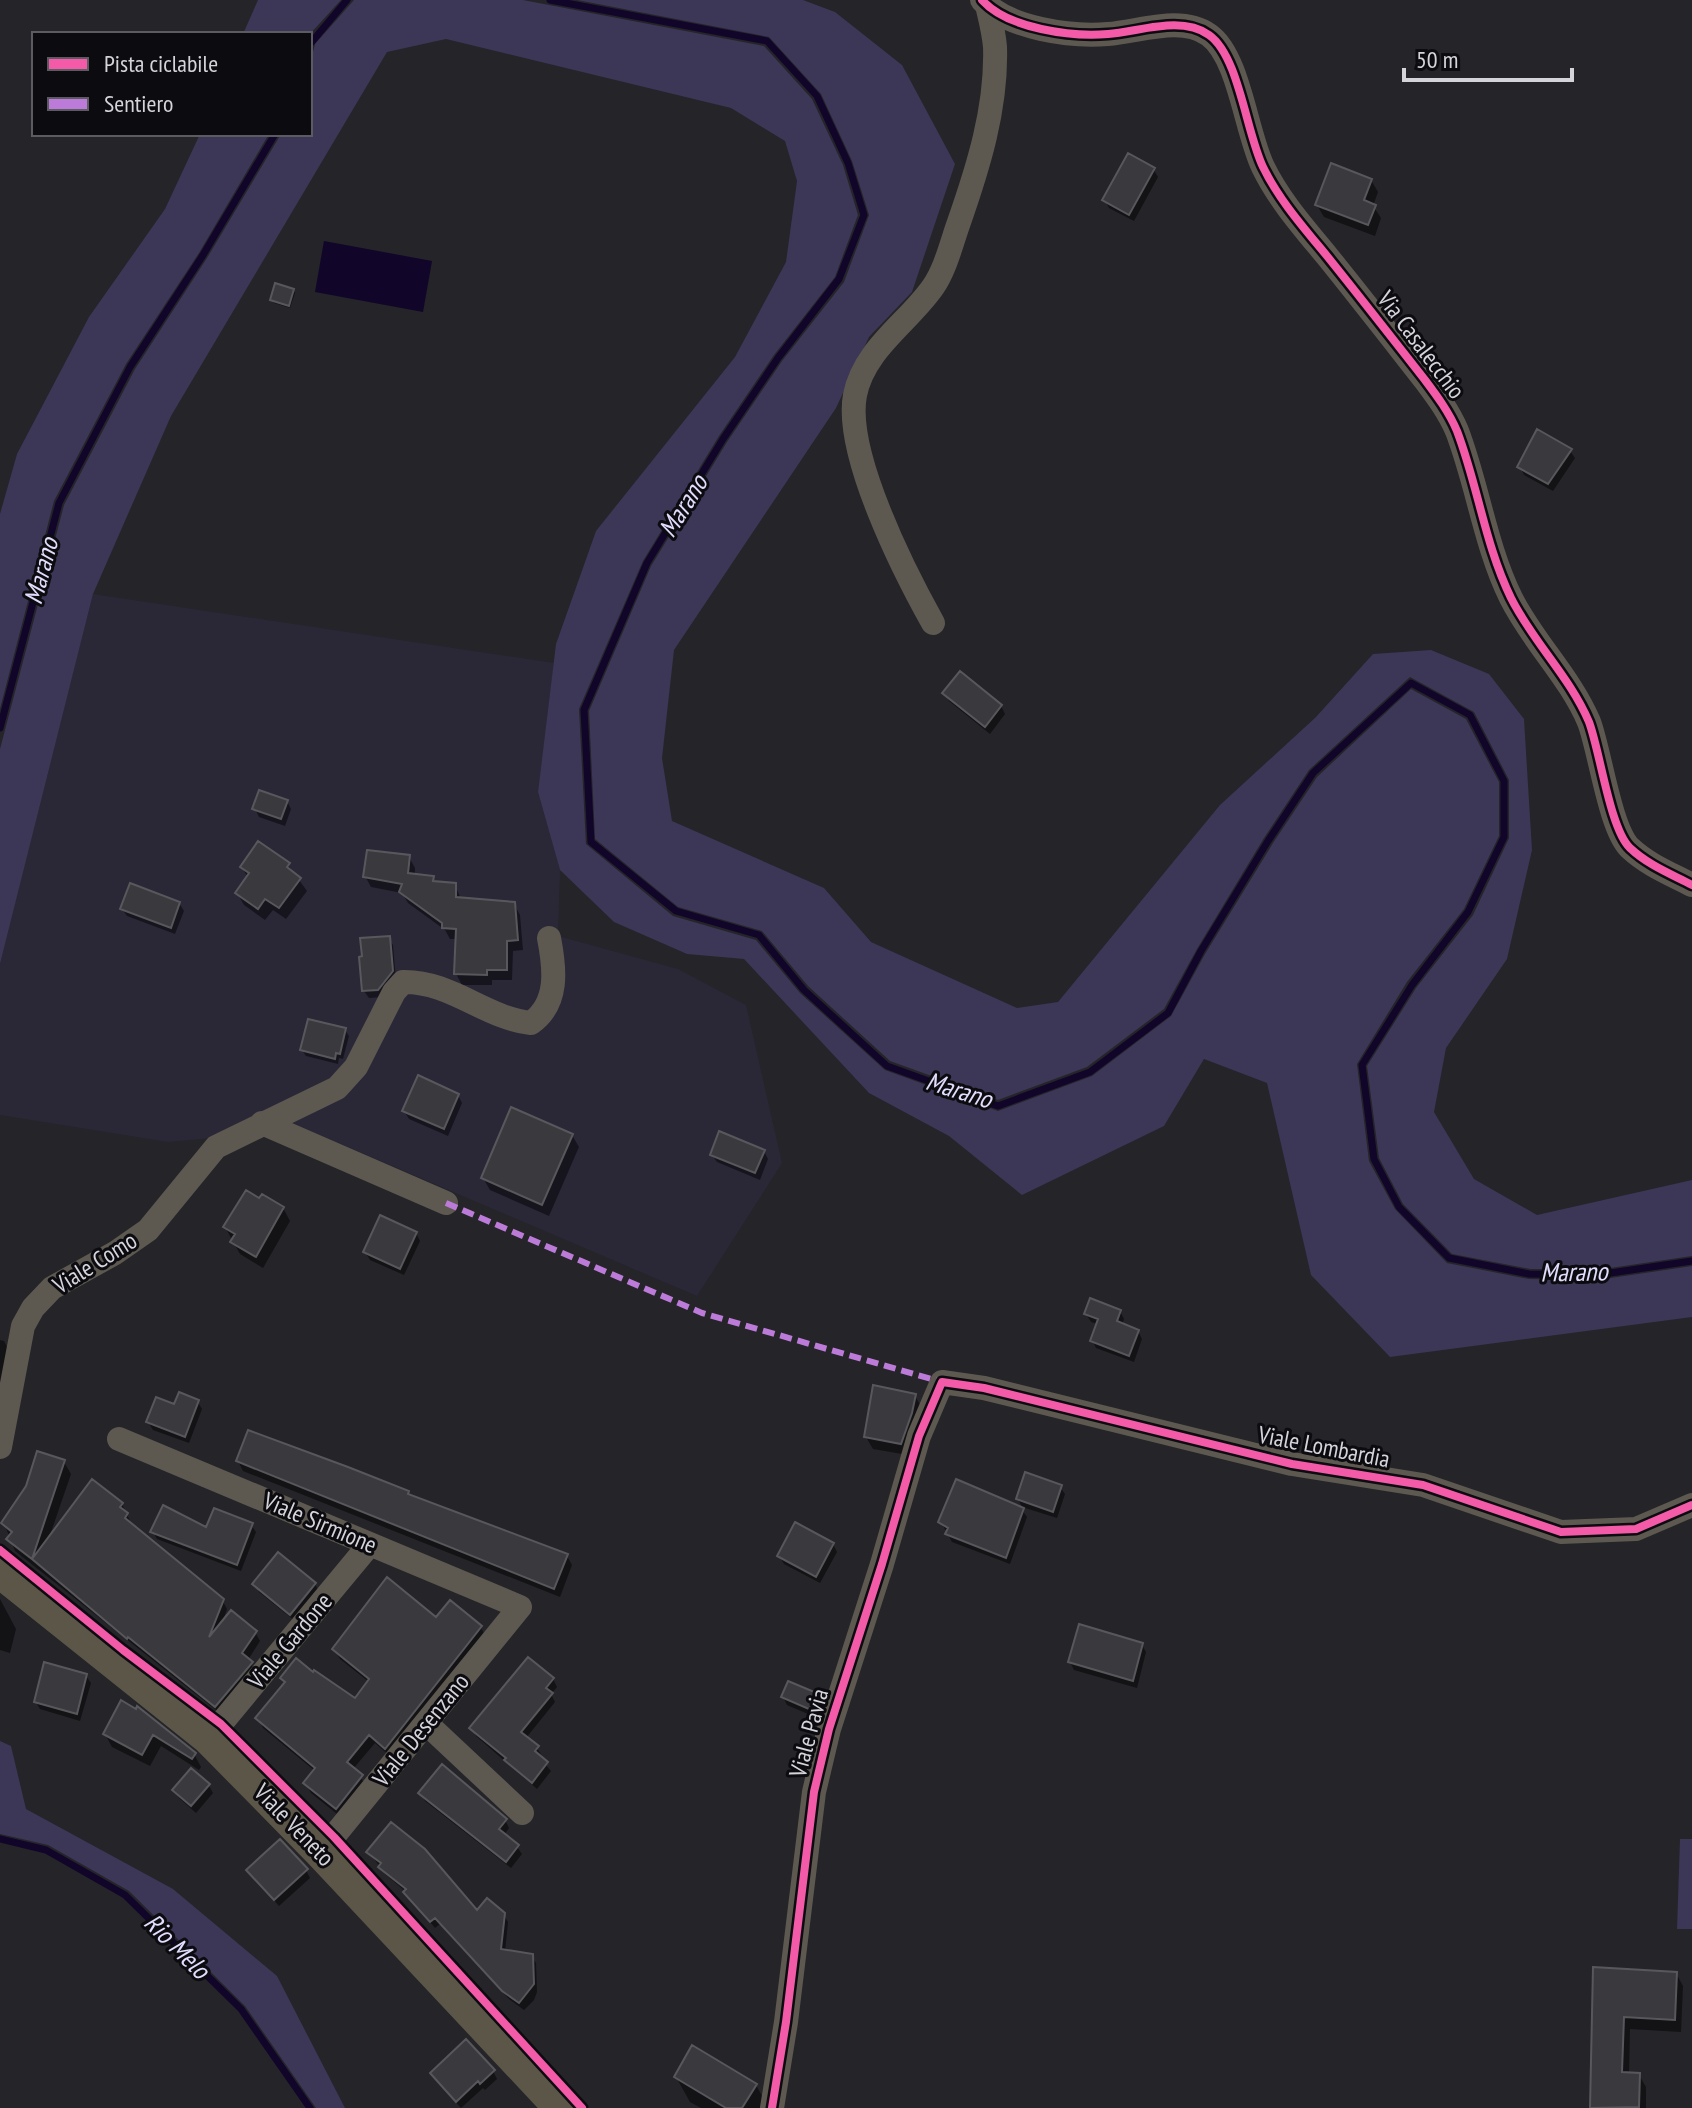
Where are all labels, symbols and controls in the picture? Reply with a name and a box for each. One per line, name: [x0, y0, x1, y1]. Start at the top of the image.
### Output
legend: [32, 32, 312, 136]
scale bar: [1404, 32, 1572, 82]
text: 50 m: [1416, 44, 1458, 75]
text: Pista ciclabile: [104, 48, 218, 79]
text: Sentiero: [104, 88, 173, 119]
street label: Via Casalecchio: [1370, 284, 1472, 405]
water label: Marano: [651, 467, 715, 543]
water label: Marano: [16, 532, 66, 608]
water label: Marano: [922, 1064, 998, 1116]
street label: Viale Como: [46, 1225, 142, 1301]
water label: Marano: [1540, 1254, 1610, 1289]
street label: Viale Lombardia: [1255, 1418, 1392, 1474]
street label: Viale Sirmione: [258, 1484, 382, 1560]
street label: Viale Gardone: [240, 1586, 339, 1696]
street label: Viale Desenzano: [365, 1667, 476, 1793]
street label: Viale Pavia: [782, 1685, 835, 1782]
street label: Viale Veneto: [247, 1776, 341, 1872]
water label: Rio Melo: [138, 1906, 218, 1987]

